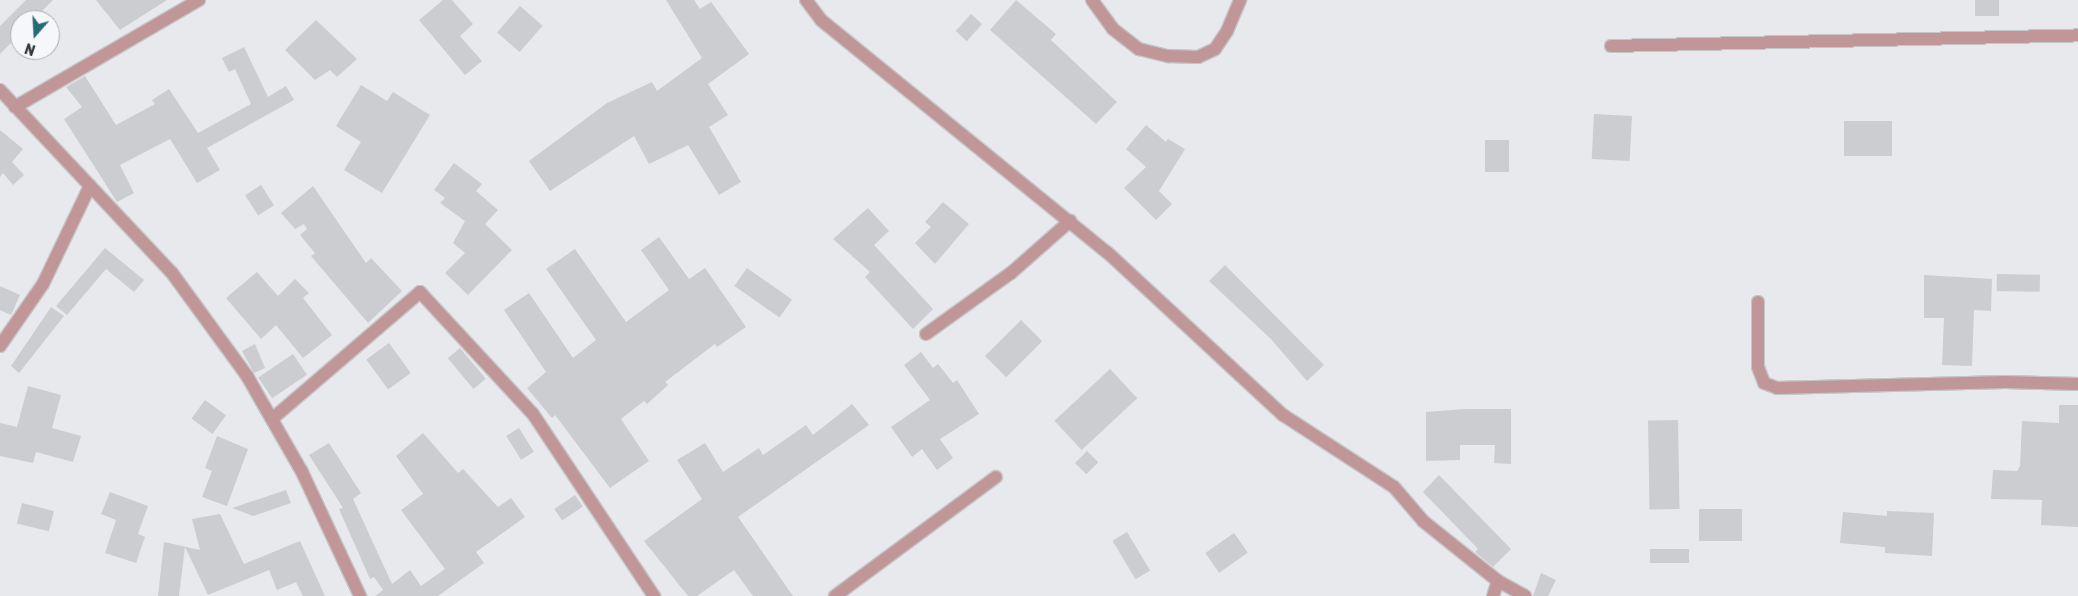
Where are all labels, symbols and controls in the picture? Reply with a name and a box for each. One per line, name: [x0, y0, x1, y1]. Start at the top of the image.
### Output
north arrow: [10, 10, 60, 60]
text: N: [23, 39, 38, 58]

